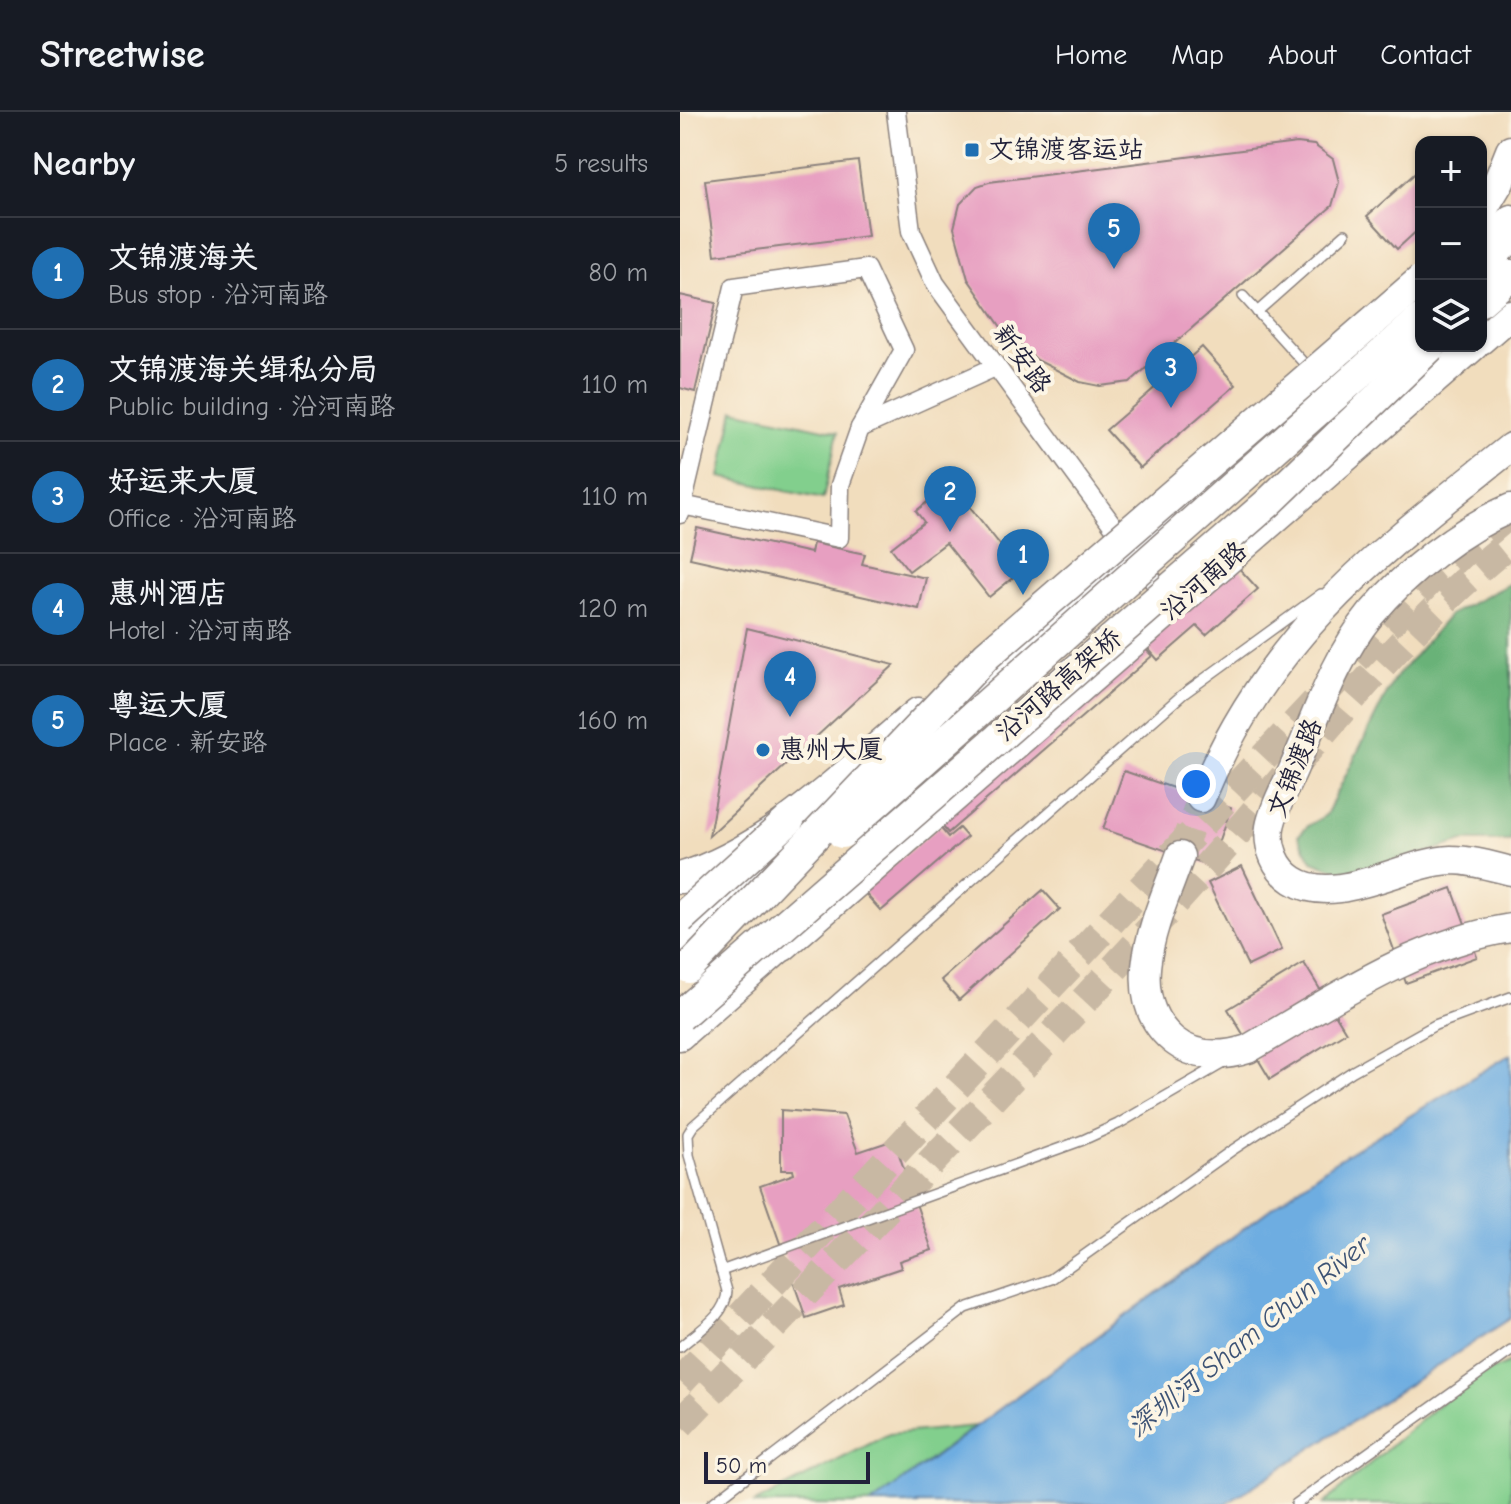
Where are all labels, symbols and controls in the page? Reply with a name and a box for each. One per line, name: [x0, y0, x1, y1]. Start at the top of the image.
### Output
text: Streetwise: [40, 33, 205, 77]
text: Home: [1055, 39, 1127, 71]
text: Map: [1171, 39, 1224, 71]
text: About: [1268, 39, 1336, 71]
text: Contact: [1380, 39, 1471, 71]
place label: 文锦渡客运站: [988, 135, 1144, 165]
map controls: [1415, 136, 1487, 352]
button: +: [1415, 136, 1487, 208]
marker: 文锦渡客运站: [963, 141, 981, 159]
text: Nearby: [32, 144, 135, 184]
text: 5 results: [554, 149, 648, 179]
pin: 5: [1088, 203, 1140, 269]
button: −: [1415, 208, 1487, 280]
text: 文锦渡海关: [108, 240, 258, 275]
text: 1: [53, 258, 63, 288]
text: 80 m: [589, 258, 648, 288]
text: Bus stop · 沿河南路: [108, 280, 328, 310]
button: layers: [1415, 280, 1487, 352]
street label: 新安路: [987, 319, 1057, 399]
pin: 3: [1145, 342, 1197, 408]
text: 文锦渡海关缉私分局: [108, 352, 378, 387]
text: 2: [52, 370, 64, 400]
text: 110 m: [581, 370, 648, 400]
text: Public building · 沿河南路: [108, 392, 395, 422]
text: 好运来大厦: [108, 464, 258, 499]
pin: 2: [924, 466, 976, 532]
text: 3: [52, 482, 64, 512]
text: 110 m: [581, 482, 648, 512]
text: Office · 沿河南路: [108, 504, 297, 534]
pin: 1: [997, 529, 1049, 595]
street label: 沿河南路: [1155, 536, 1253, 626]
text: 惠州酒店: [108, 576, 228, 611]
text: 4: [52, 594, 64, 624]
text: 120 m: [578, 594, 648, 624]
text: Hotel · 沿河南路: [108, 616, 292, 646]
street label: 沿河路高架桥: [990, 623, 1128, 747]
pin: 4: [764, 651, 816, 717]
text: 粤运大厦: [108, 688, 228, 723]
text: 5: [51, 706, 65, 736]
text: 160 m: [578, 706, 648, 736]
street label: 文锦渡路: [1262, 714, 1328, 822]
text: Place · 新安路: [108, 728, 267, 758]
place label: 惠州大厦: [779, 735, 883, 765]
marker: 惠州大厦: [754, 741, 772, 759]
your location: [1176, 764, 1216, 804]
water label: 深圳河 Sham Chun River: [1121, 1227, 1378, 1444]
scale bar: [704, 1448, 870, 1484]
text: 50 m: [716, 1453, 767, 1479]

